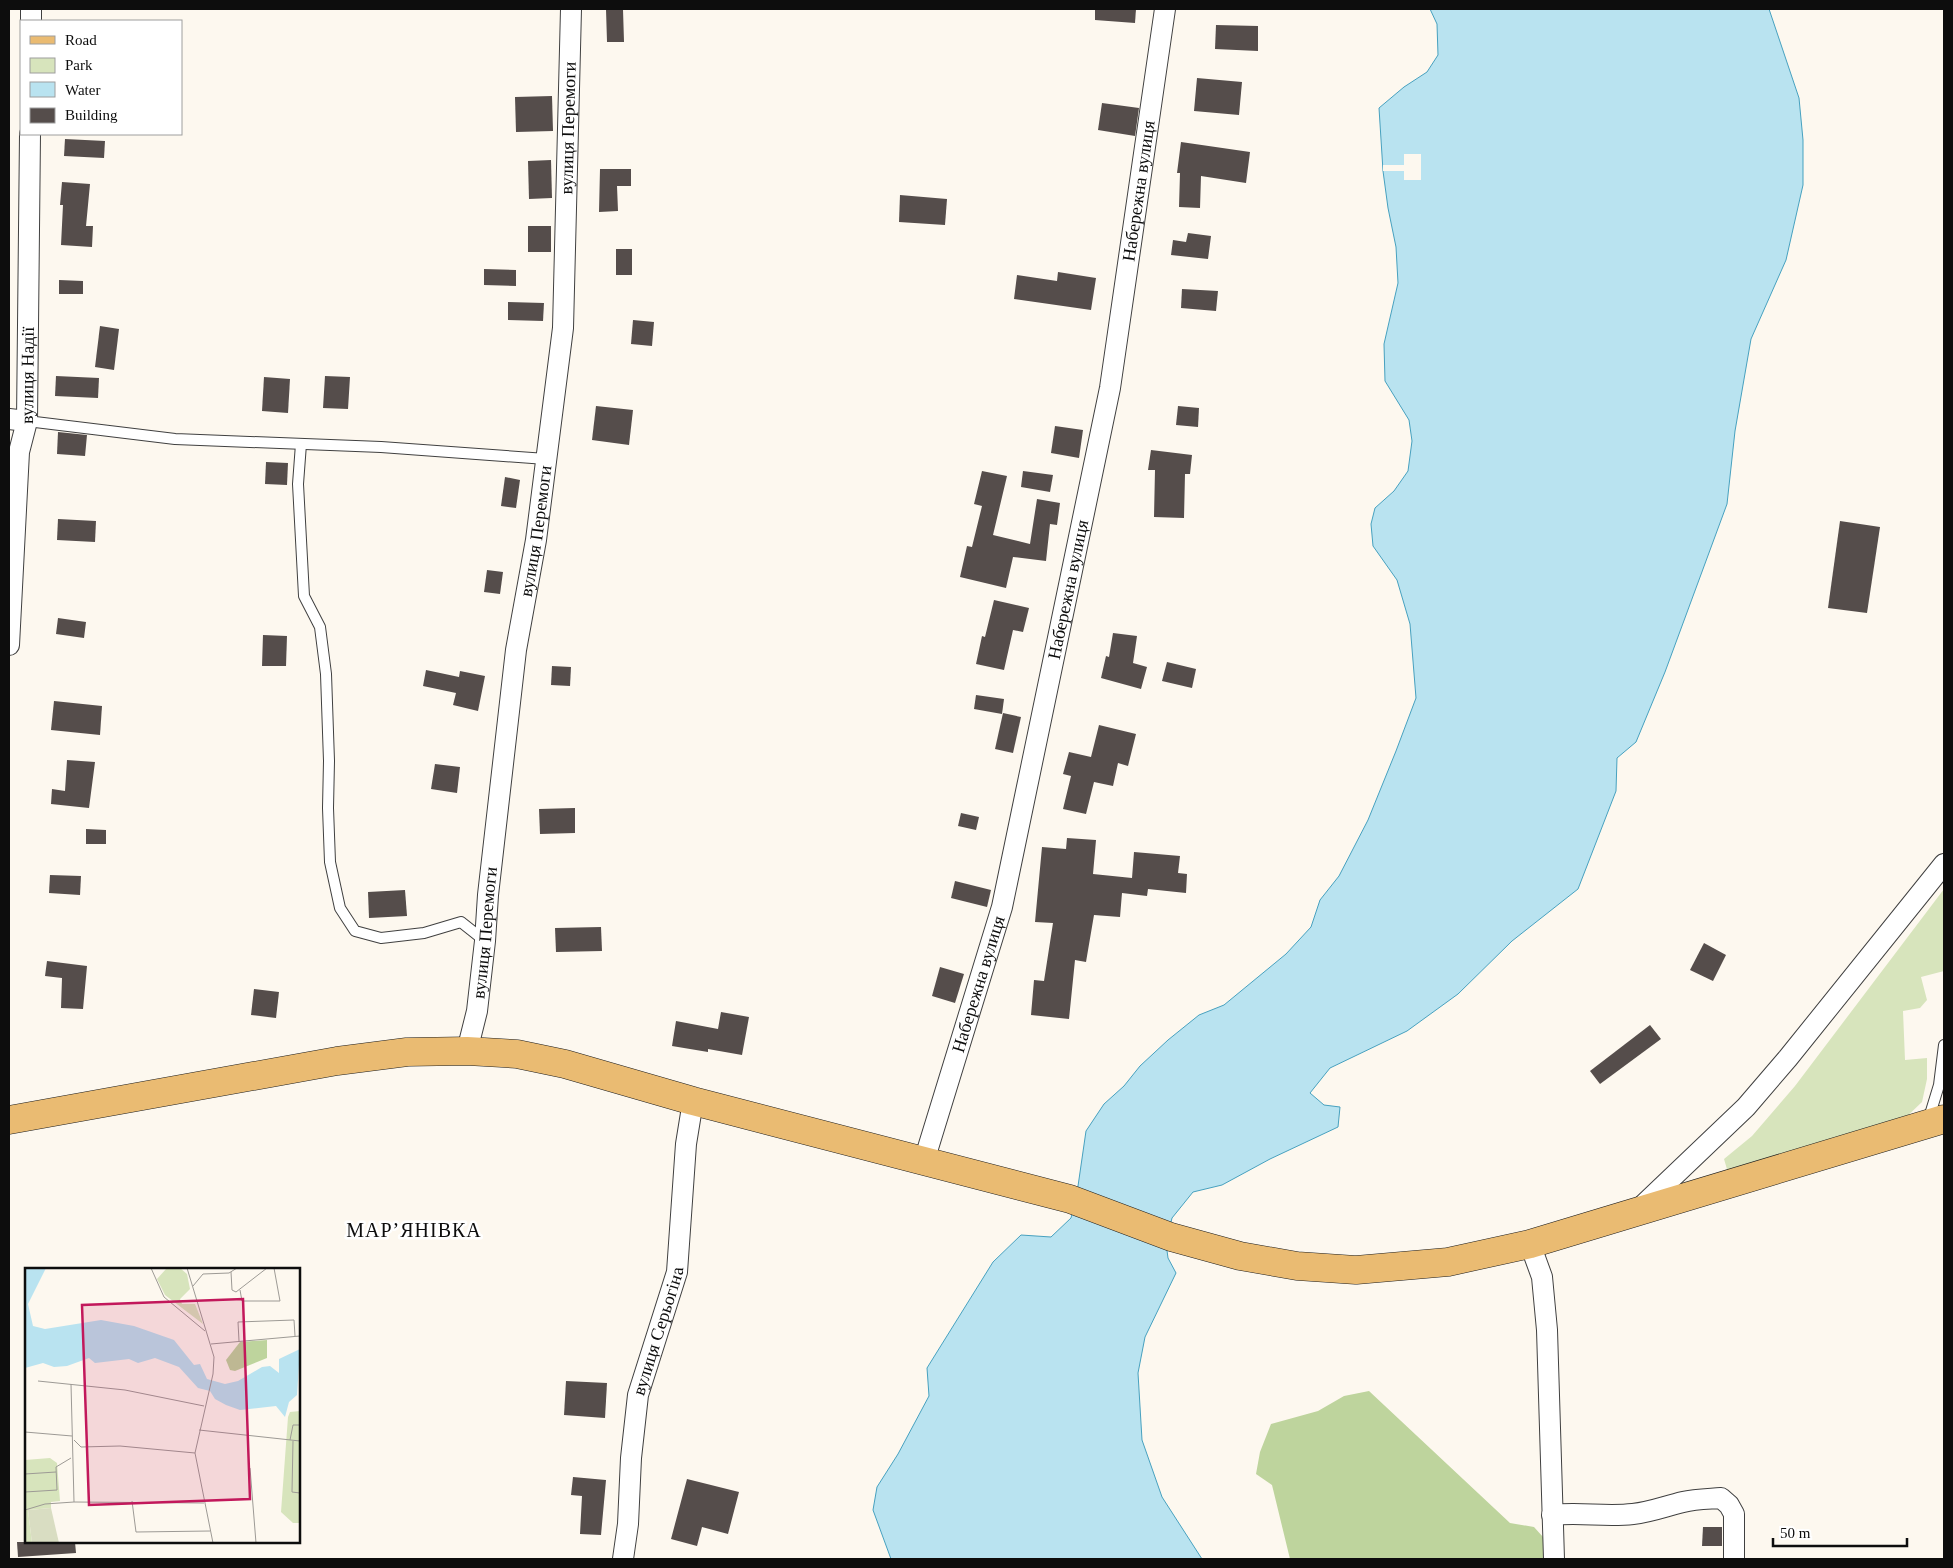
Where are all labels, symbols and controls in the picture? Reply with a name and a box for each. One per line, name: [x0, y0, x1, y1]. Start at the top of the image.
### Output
legend: [20, 20, 182, 135]
text: Road: [65, 32, 97, 48]
text: Park: [65, 57, 93, 73]
street label: вулиця Перемоги: [556, 61, 580, 194]
text: Water: [65, 82, 100, 98]
text: Building: [65, 107, 118, 123]
street label: Набережна вулиця: [1119, 119, 1159, 263]
street label: вулиця Надії: [17, 326, 38, 424]
street label: вулиця Перемоги: [516, 464, 555, 598]
street label: Набережна вулиця: [1044, 518, 1092, 661]
street label: вулиця Перемоги: [468, 865, 501, 1000]
street label: Набережна вулиця: [948, 913, 1009, 1055]
district label: МАР’ЯНІВКА: [346, 1219, 482, 1241]
street label: вулиця Серьогіна: [629, 1266, 687, 1398]
inset map: [25, 1268, 300, 1543]
scale bar: [1773, 1516, 1907, 1548]
text: 50 m: [1780, 1525, 1811, 1541]

